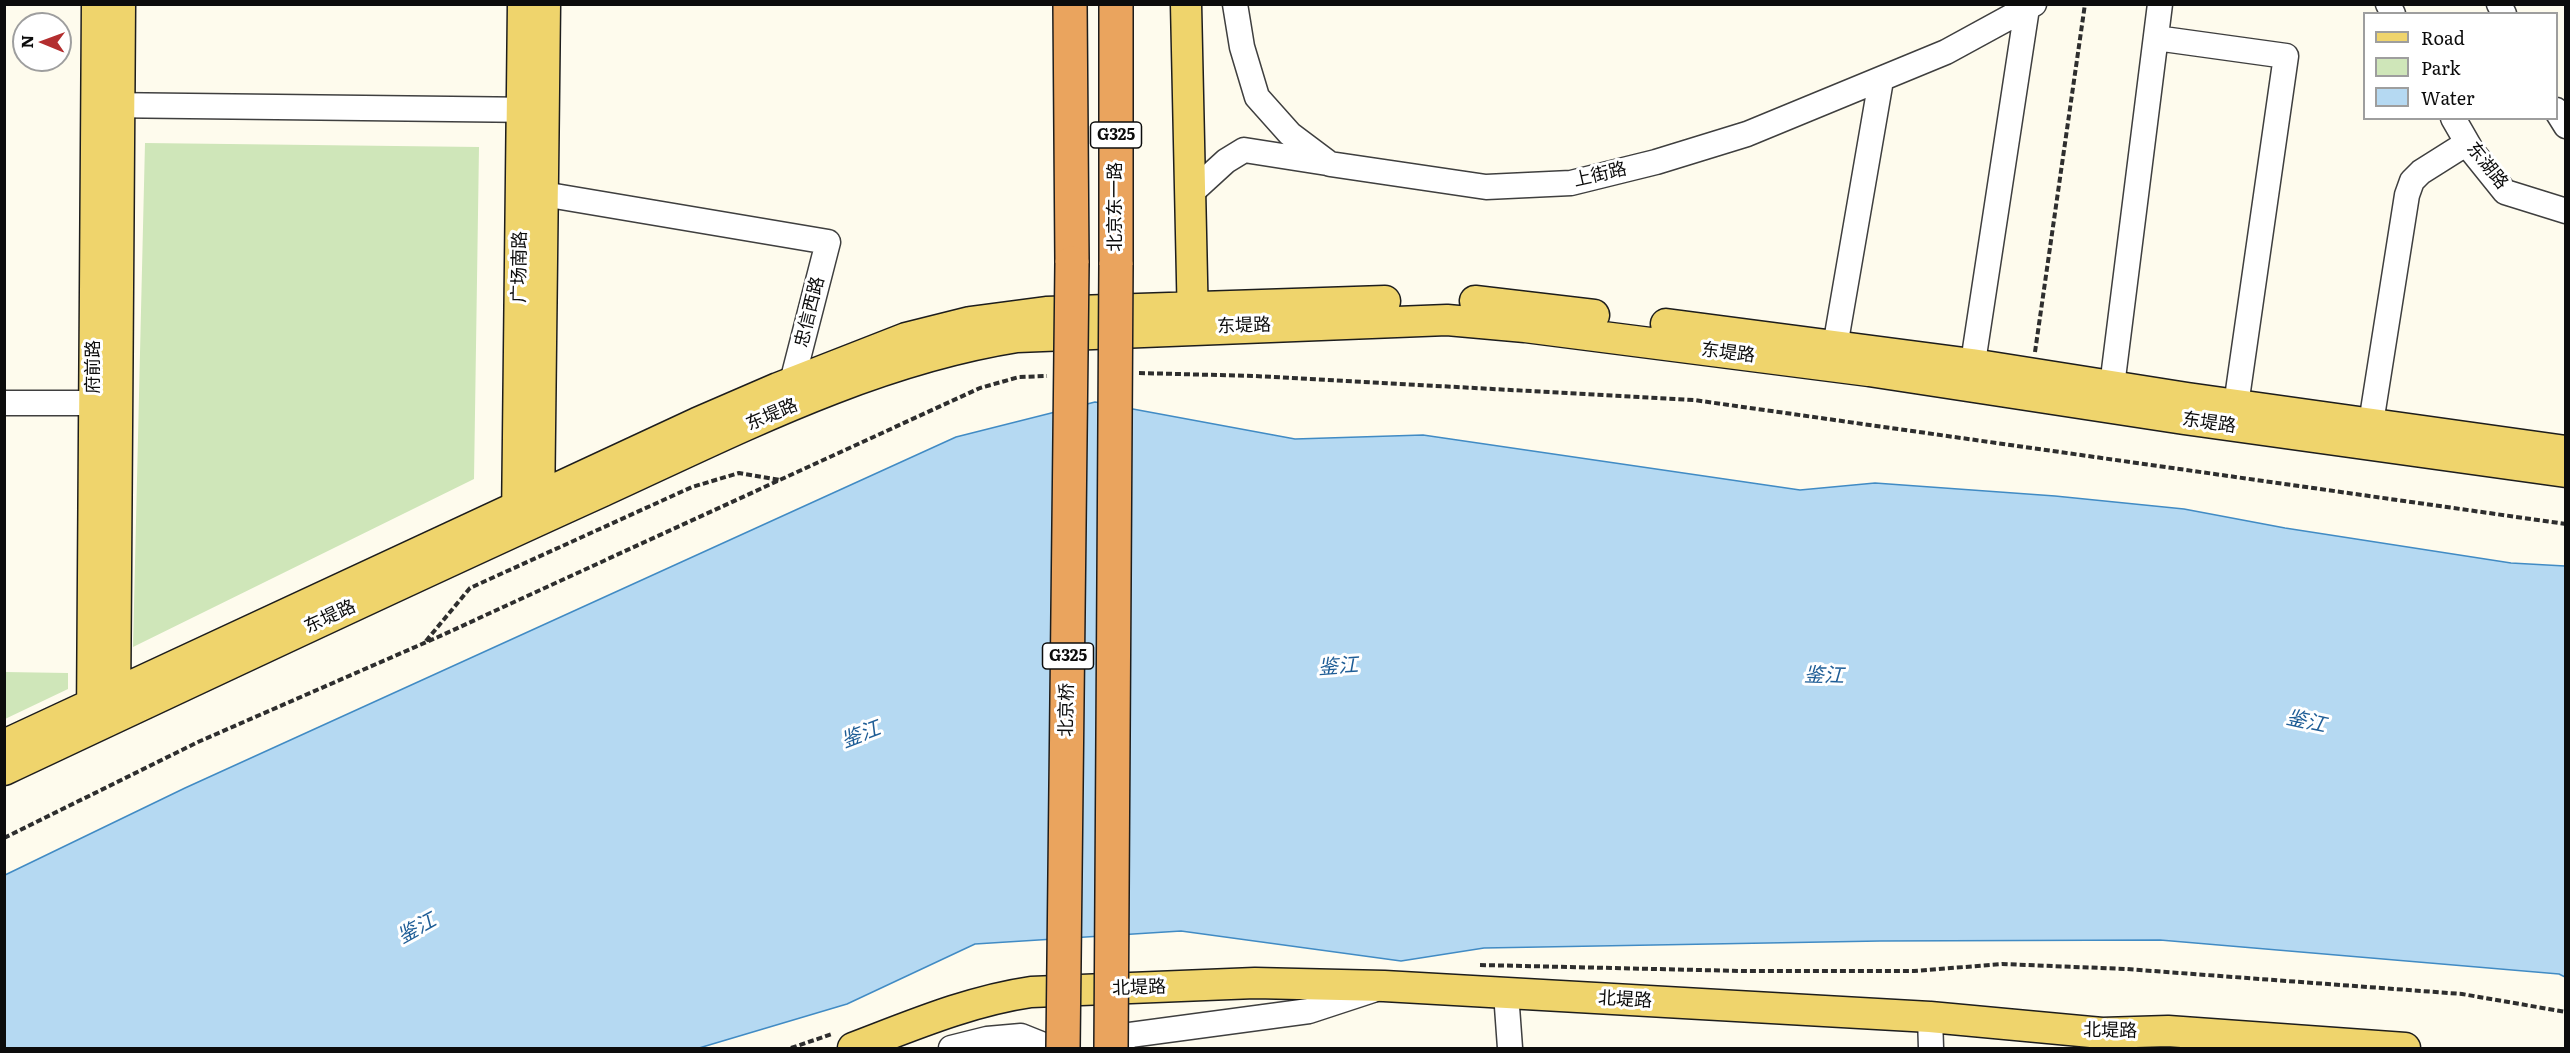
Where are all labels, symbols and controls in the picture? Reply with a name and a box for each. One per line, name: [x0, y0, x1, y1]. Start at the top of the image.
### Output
north arrow: [12, 12, 72, 72]
legend: [2363, 12, 2558, 120]
text: Road: [2421, 24, 2465, 51]
text: N: [14, 35, 38, 49]
text: Park: [2421, 54, 2460, 81]
text: Water: [2421, 84, 2474, 111]
road number: G325: [1090, 122, 1142, 148]
street label: 东湖路: [2462, 138, 2512, 194]
street label: 上街路: [1571, 158, 1629, 192]
street label: 北京东一路: [1105, 162, 1127, 252]
street label: 广场南路: [509, 231, 531, 303]
street label: 忠信西路: [791, 274, 829, 350]
street label: 东堤路: [1217, 314, 1271, 338]
street label: 东堤路: [1700, 339, 1756, 367]
street label: 府前路: [83, 340, 105, 394]
street label: 东堤路: [743, 395, 801, 435]
street label: 东堤路: [2181, 409, 2237, 437]
street label: 东堤路: [301, 596, 359, 638]
road number: G325: [1042, 643, 1094, 669]
water label: 鉴江: [1317, 654, 1359, 680]
water label: 鉴江: [1804, 663, 1844, 689]
street label: 北京桥: [1056, 683, 1078, 737]
water label: 鉴江: [2284, 706, 2328, 738]
water label: 鉴江: [838, 717, 884, 753]
water label: 鉴江: [394, 909, 440, 949]
street label: 北堤路: [1112, 976, 1166, 1000]
street label: 北堤路: [1597, 988, 1653, 1012]
street label: 北堤路: [2083, 1020, 2137, 1042]

